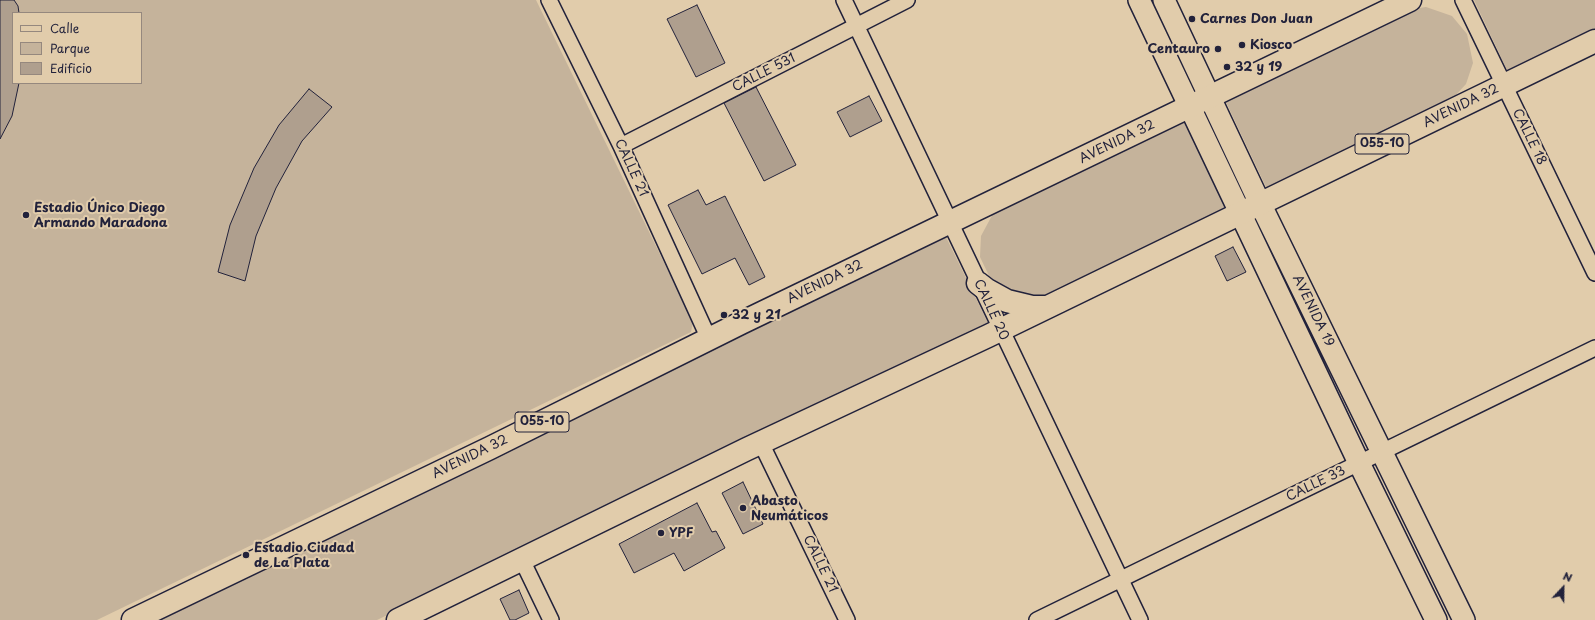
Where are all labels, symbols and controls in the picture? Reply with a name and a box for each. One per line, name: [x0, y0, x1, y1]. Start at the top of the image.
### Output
place label: Carnes Don Juan: [1200, 11, 1313, 27]
legend: [12, 12, 142, 84]
marker: Carnes Don Juan: [1187, 14, 1197, 24]
text: Calle: [50, 19, 79, 37]
place label: Kiosco: [1250, 37, 1292, 53]
text: Parque: [50, 39, 90, 57]
marker: Kiosco: [1237, 40, 1247, 50]
place label: Centauro: [1147, 41, 1210, 57]
marker: Centauro: [1213, 44, 1223, 54]
street label: CALLE 531: [730, 50, 798, 96]
text: Edificio: [50, 59, 92, 77]
place label: 32 y 19: [1235, 59, 1282, 75]
marker: 32 y 19: [1222, 62, 1232, 72]
street label: AVENIDA 32: [1421, 81, 1501, 131]
street label: CALLE 18: [1509, 106, 1549, 168]
street label: AVENIDA 32: [1077, 117, 1157, 167]
road number: 055-10: [1355, 134, 1409, 154]
street label: CALLE 21: [611, 137, 651, 199]
place label: Estadio Único Diego Armando Maradona: [34, 200, 168, 231]
marker: Estadio Único Diego Armando Maradona: [21, 210, 31, 220]
street label: AVENIDA 32: [785, 257, 865, 307]
street label: AVENIDA 19: [1289, 272, 1337, 350]
street label: CALLE 20: [970, 277, 1012, 343]
place label: 32 y 21: [732, 307, 781, 323]
marker: 32 y 21: [719, 310, 729, 320]
road number: 055-10: [515, 412, 569, 432]
street label: AVENIDA 32: [430, 432, 510, 482]
street label: CALLE 33: [1284, 463, 1348, 505]
place label: Abasto Neumáticos: [751, 493, 828, 524]
marker: Abasto Neumáticos: [738, 503, 748, 513]
place label: YPF: [669, 525, 693, 541]
marker: YPF: [656, 528, 666, 538]
street label: CALLE 21: [799, 533, 841, 595]
place label: Estadio Ciudad de La Plata: [254, 540, 354, 571]
marker: Estadio Ciudad de La Plata: [241, 550, 251, 560]
text: N: [1560, 567, 1575, 586]
north arrow: [1543, 568, 1583, 608]

